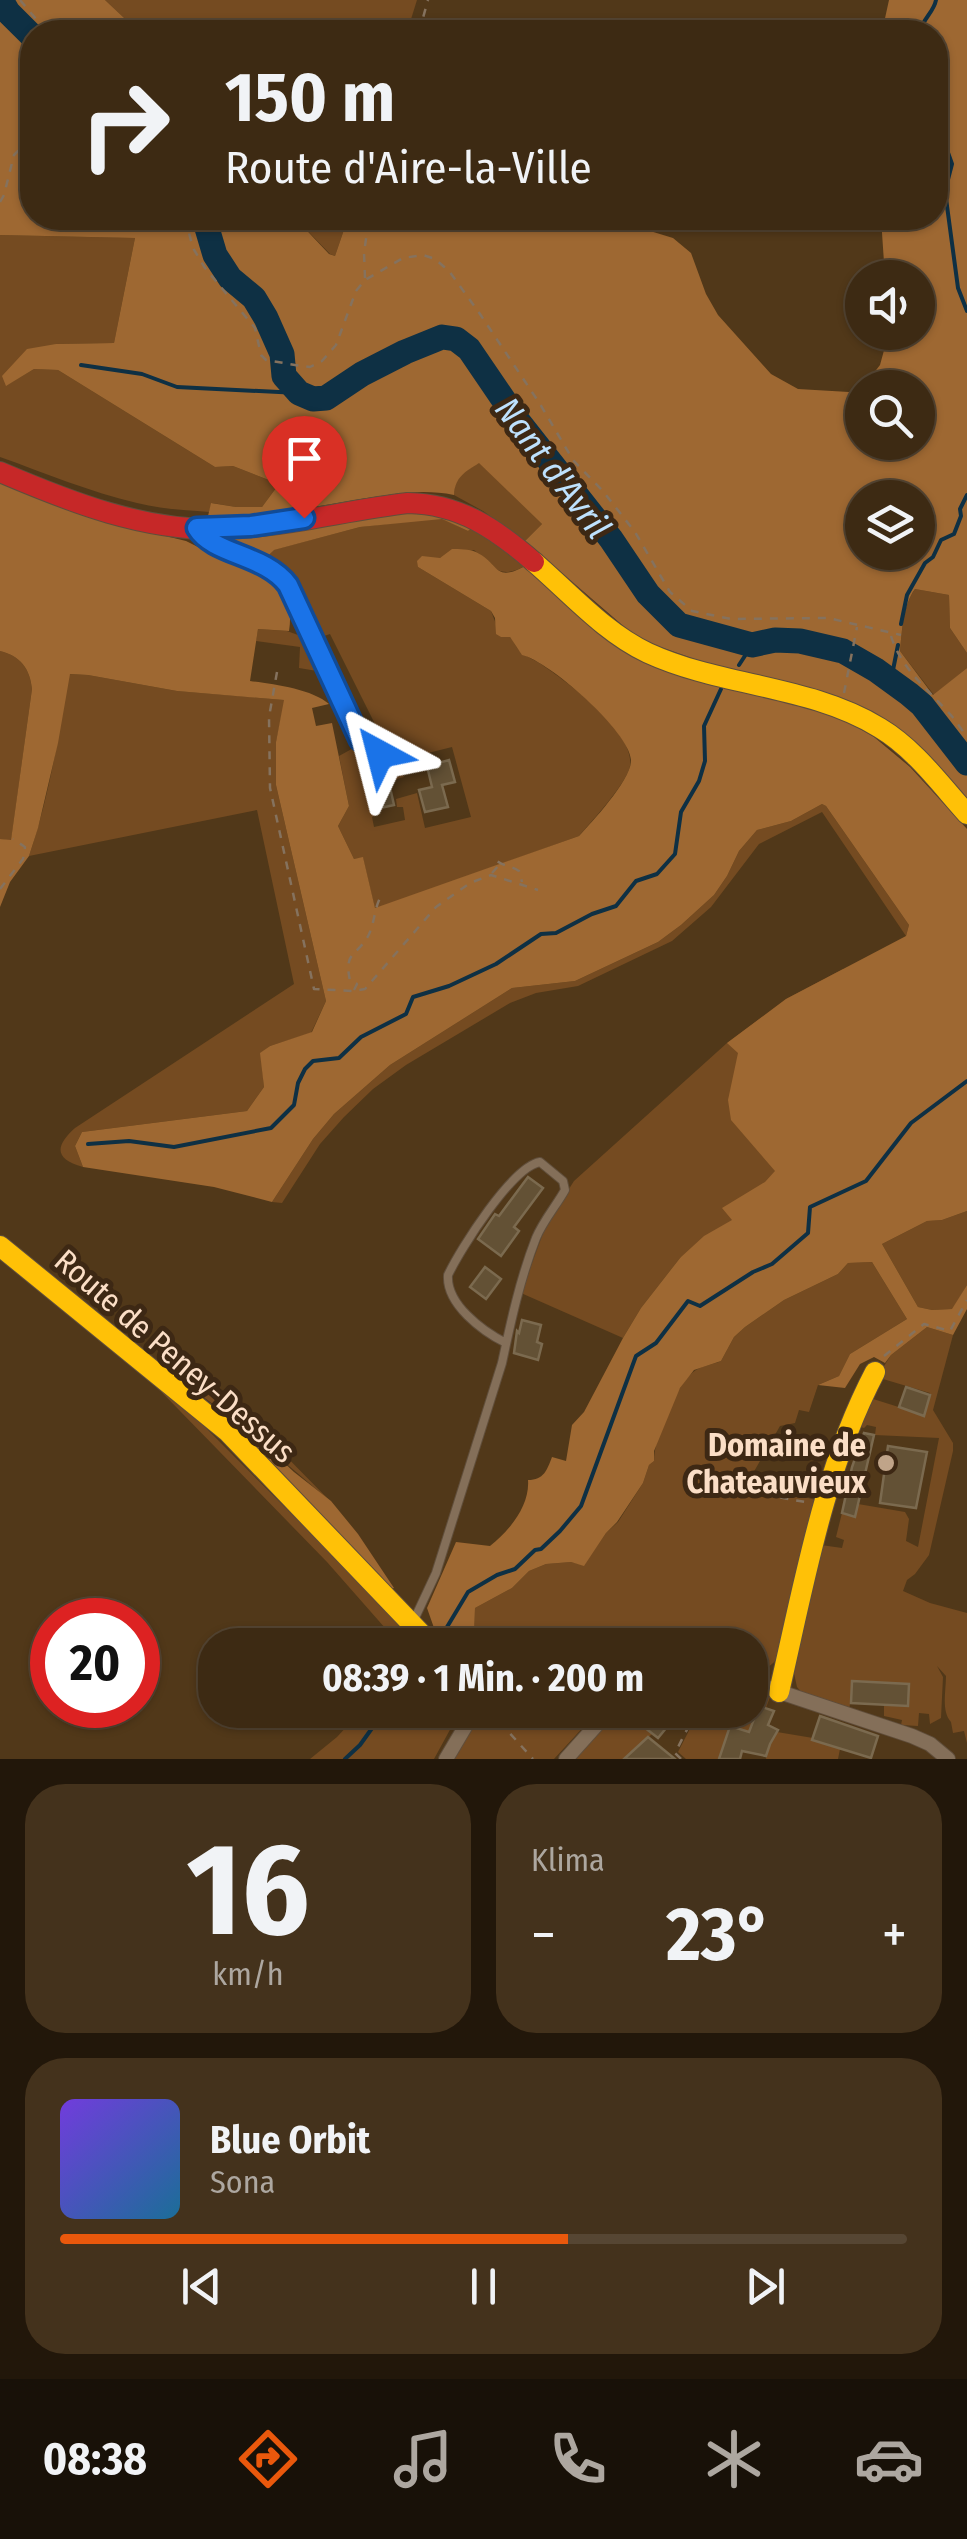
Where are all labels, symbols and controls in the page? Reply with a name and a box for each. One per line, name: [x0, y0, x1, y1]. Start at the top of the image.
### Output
text: 150 m: [225, 56, 395, 140]
icon: right: [60, 60, 190, 190]
text: Route d'Aire-la-Ville: [225, 141, 592, 195]
map controls: [845, 260, 935, 570]
button: sound: [845, 260, 935, 350]
button: search: [845, 370, 935, 460]
water label: Nant d'Avril: [486, 389, 620, 547]
pin: [262, 416, 347, 519]
icon: arrive: [277, 431, 332, 486]
button: layers: [845, 480, 935, 570]
position arrow: [328, 702, 432, 806]
street label: Route de Peney-Dessus: [47, 1241, 303, 1471]
place label: Domaine de Chateauvieux: [687, 1426, 867, 1501]
marker: Domaine de Chateauvieux: [875, 1452, 897, 1474]
speed limit sign: 20: [30, 1598, 160, 1728]
text: 08:39 · 1 Min. · 200 m: [322, 1655, 644, 1701]
text: 16: [187, 1812, 309, 1968]
text: Klima: [531, 1841, 605, 1879]
text: 23°: [666, 1890, 772, 1980]
text: −: [531, 1902, 556, 1968]
text: +: [882, 1902, 907, 1968]
text: km/h: [212, 1955, 284, 1993]
text: Blue Orbit: [210, 2117, 370, 2163]
text: Sona: [210, 2163, 275, 2201]
icon: previous: [174, 2259, 229, 2314]
icon: pause: [456, 2259, 511, 2314]
icon: next: [738, 2259, 793, 2314]
icon: directions: [233, 2424, 303, 2494]
icon: music: [388, 2424, 458, 2494]
icon: phone: [543, 2424, 613, 2494]
icon: climate: [699, 2424, 769, 2494]
icon: car: [854, 2424, 924, 2494]
text: 08:38: [43, 2432, 147, 2486]

